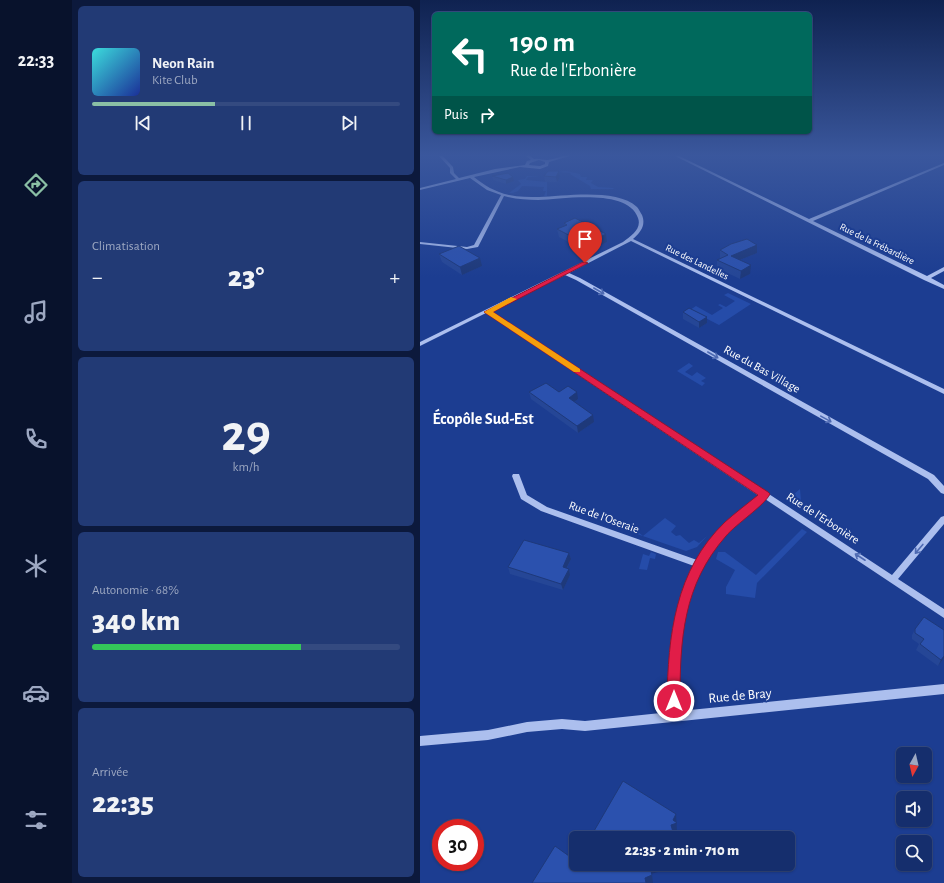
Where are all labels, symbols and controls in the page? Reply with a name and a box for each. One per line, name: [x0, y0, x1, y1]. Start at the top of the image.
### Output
icon: left: [444, 28, 496, 80]
text: 190 m: [510, 29, 575, 57]
text: 22:33: [18, 52, 54, 70]
text: Neon Rain: [152, 56, 214, 71]
text: Rue de l'Erbonière: [510, 62, 636, 80]
text: Kite Club: [152, 74, 198, 87]
icon: right: [476, 104, 498, 126]
text: Puis: [444, 107, 468, 122]
icon: previous: [132, 112, 154, 134]
icon: pause: [235, 112, 257, 134]
icon: next: [338, 112, 360, 134]
icon: directions: [22, 171, 50, 199]
pin: [568, 222, 602, 263]
street label: Rue de la Frébardière: [838, 222, 916, 267]
icon: arrive: [574, 228, 596, 250]
text: Climatisation: [92, 240, 160, 253]
street label: Rue des Landelles: [664, 242, 730, 282]
text: 23°: [228, 262, 264, 292]
text: −: [92, 266, 103, 288]
text: +: [389, 266, 400, 288]
one-way arrow: [593, 287, 605, 295]
icon: music: [22, 298, 50, 326]
street label: Rue du Bas Village: [722, 343, 802, 395]
one-way arrow: [706, 351, 718, 359]
text: 29: [221, 408, 271, 460]
district label: Écopôle Sud-Est: [432, 408, 534, 427]
one-way arrow: [820, 415, 832, 423]
icon: phone: [22, 425, 50, 453]
text: km/h: [233, 461, 259, 474]
street label: Rue de l'Erbonière: [784, 490, 862, 546]
street label: Rue de l'Oseraie: [567, 499, 641, 535]
one-way arrow: [914, 543, 923, 554]
icon: climate: [22, 552, 50, 580]
one-way arrow: [855, 553, 866, 561]
text: Autonomie · 68%: [92, 584, 179, 597]
text: 340 km: [92, 606, 180, 636]
icon: car: [22, 679, 50, 707]
position arrow: [653, 680, 695, 722]
street label: Rue de Bray: [708, 686, 772, 706]
north arrow: [896, 747, 932, 783]
map controls: [896, 747, 932, 871]
text: Arrivée: [92, 766, 128, 779]
text: 22:35: [92, 788, 154, 818]
button: sound: [896, 791, 932, 827]
icon: filters: [22, 806, 50, 834]
speed limit sign: 30: [432, 819, 484, 871]
button: search: [896, 835, 932, 871]
text: 22:35 · 2 min · 710 m: [625, 843, 739, 858]

